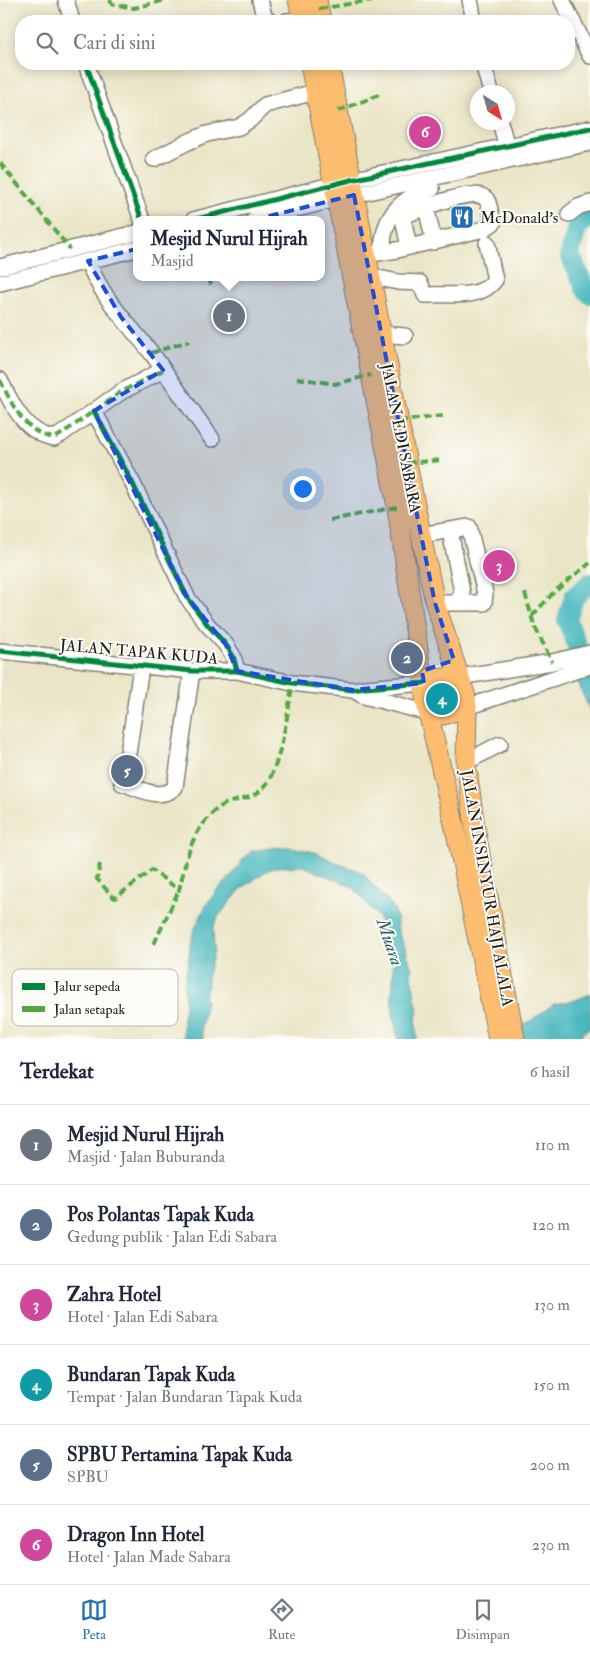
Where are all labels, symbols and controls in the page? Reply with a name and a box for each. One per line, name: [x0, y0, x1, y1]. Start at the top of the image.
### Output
search box: [15, 15, 575, 70]
icon: search: [33, 29, 61, 57]
text: Cari di sini: [73, 31, 156, 55]
north arrow: [470, 85, 515, 130]
pin: 6: [409, 113, 441, 151]
restaurant icon: McDonald's: [449, 204, 475, 230]
place label: McDonald's: [480, 208, 558, 228]
popup: [133, 216, 325, 281]
text: Mesjid Nurul Hijrah: [150, 227, 308, 251]
text: Masjid: [150, 251, 194, 271]
pin: 1: [213, 297, 245, 335]
street label: JALAN EDI SABARA: [376, 361, 425, 515]
your location: [290, 476, 316, 502]
pin: 3: [483, 547, 515, 585]
street label: JALAN TAPAK KUDA: [58, 635, 219, 670]
pin: 2: [391, 639, 423, 677]
pin: 4: [426, 680, 458, 718]
pin: 5: [111, 752, 143, 790]
street label: JALAN INSINYUR HAJI ALALA: [455, 767, 518, 1008]
water label: Muara: [370, 915, 408, 969]
legend: [12, 969, 178, 1026]
text: Jalur sepeda: [53, 978, 121, 996]
text: Jalan setapak: [53, 1001, 125, 1019]
text: Terdekat: [20, 1058, 94, 1085]
text: 6 hasil: [530, 1062, 570, 1082]
text: Mesjid Nurul Hijrah: [67, 1123, 224, 1147]
text: 1: [33, 1135, 39, 1155]
text: 110 m: [535, 1135, 570, 1155]
text: Masjid · Jalan Buburanda: [67, 1147, 225, 1167]
text: Pos Polantas Tapak Kuda: [67, 1203, 254, 1227]
text: 2: [32, 1215, 40, 1235]
text: 120 m: [532, 1215, 570, 1235]
text: Gedung publik · Jalan Edi Sabara: [67, 1227, 277, 1247]
text: Zahra Hotel: [67, 1283, 161, 1307]
text: 3: [33, 1295, 39, 1315]
text: 130 m: [534, 1295, 570, 1315]
text: Hotel · Jalan Edi Sabara: [67, 1307, 218, 1327]
text: Bundaran Tapak Kuda: [67, 1363, 235, 1387]
text: 4: [32, 1375, 40, 1395]
text: 150 m: [533, 1375, 570, 1395]
text: Tempat · Jalan Bundaran Tapak Kuda: [67, 1387, 302, 1407]
text: SPBU Pertamina Tapak Kuda: [67, 1443, 292, 1467]
text: 5: [32, 1455, 40, 1475]
text: 200 m: [530, 1455, 570, 1475]
text: SPBU: [67, 1467, 109, 1487]
text: Dragon Inn Hotel: [67, 1523, 204, 1547]
text: 6: [32, 1535, 40, 1555]
text: 230 m: [532, 1535, 570, 1555]
text: Hotel · Jalan Made Sabara: [67, 1547, 231, 1567]
tab: Peta: [80, 1596, 108, 1643]
tab: Rute: [268, 1596, 296, 1643]
tab: Disimpan: [456, 1596, 510, 1643]

